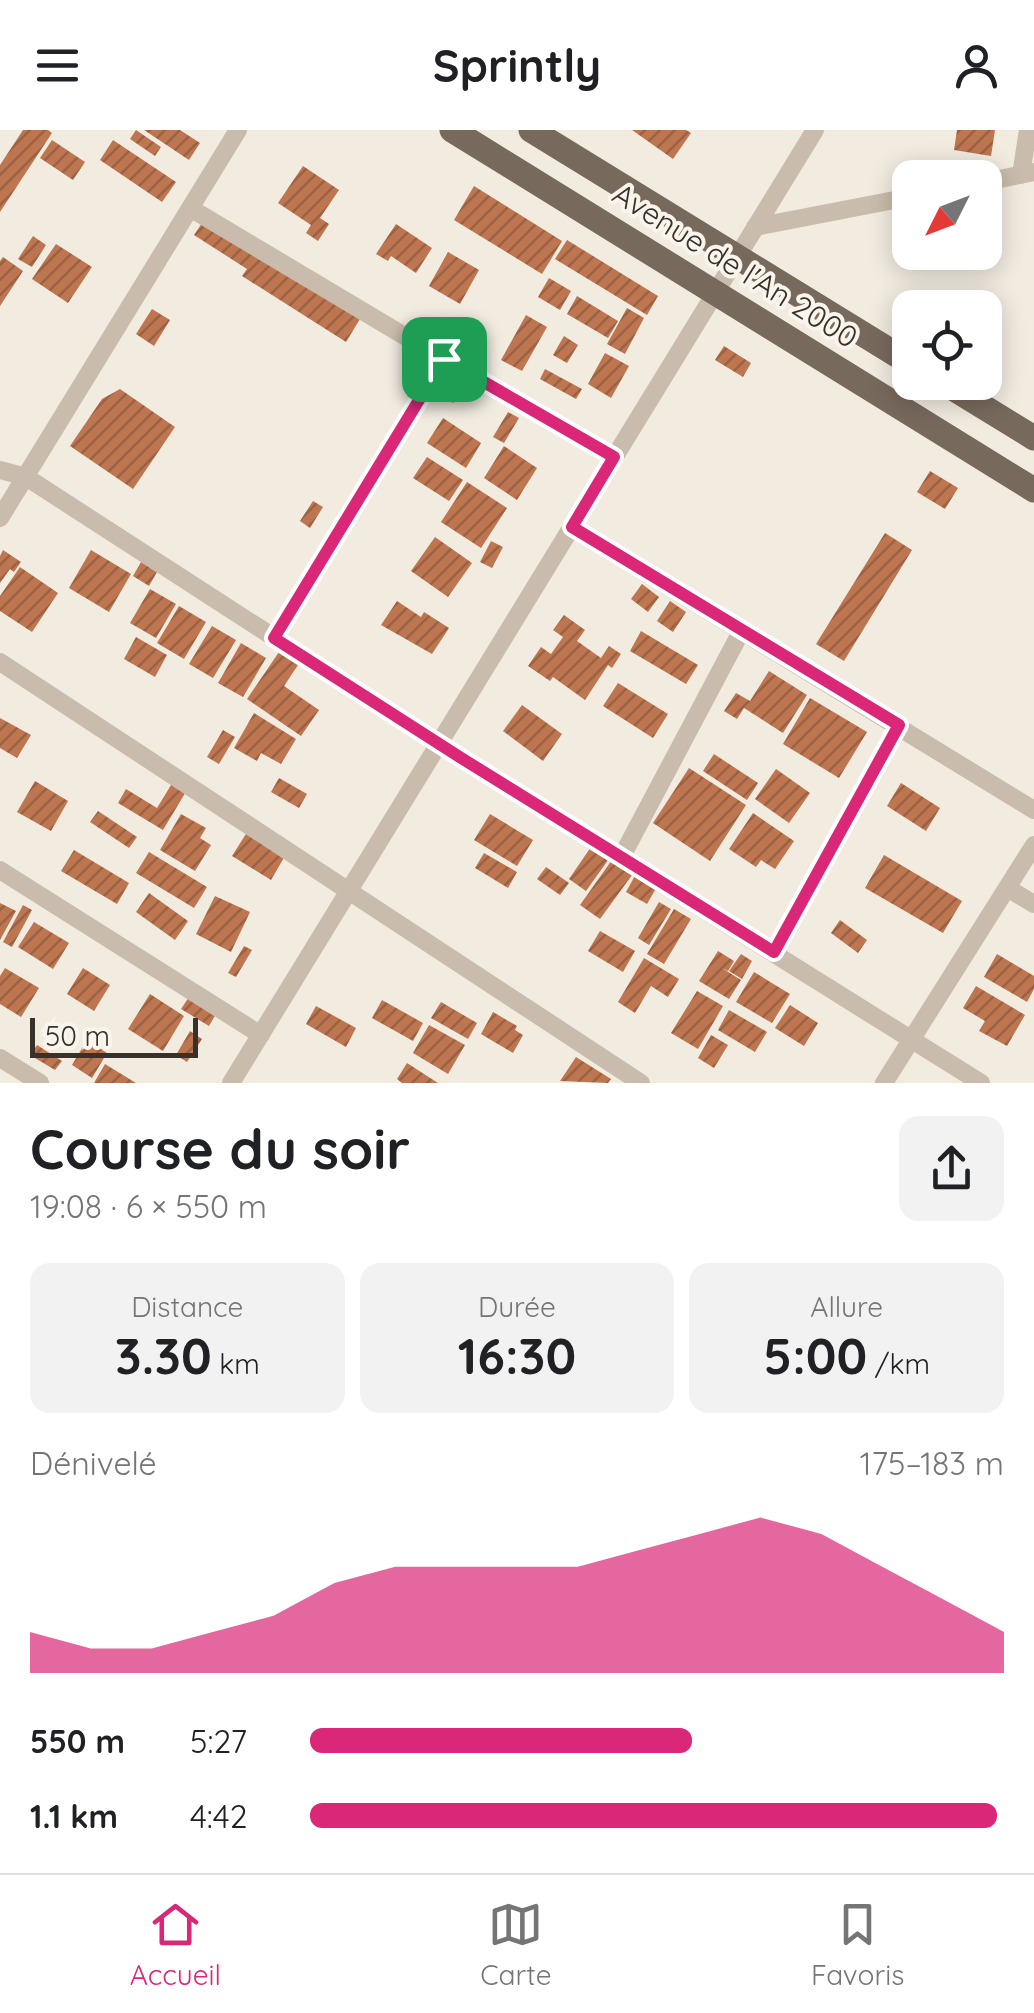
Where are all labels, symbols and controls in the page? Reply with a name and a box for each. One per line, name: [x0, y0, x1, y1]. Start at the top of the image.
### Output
text: Sprintly: [433, 37, 601, 93]
icon: menu: [30, 38, 85, 93]
icon: person: [949, 38, 1004, 93]
north arrow: [892, 160, 1002, 270]
map controls: [892, 160, 1002, 400]
street label: Avenue de l'An 2000: [606, 174, 865, 356]
button: locate: [892, 290, 1002, 400]
pin: [402, 317, 487, 402]
icon: arrive: [417, 332, 472, 387]
scale bar: [30, 1013, 198, 1058]
text: 50 m: [45, 1018, 110, 1053]
text: Course du soir: [30, 1114, 410, 1183]
button: share: [899, 1116, 1004, 1221]
text: 19:08 · 6 × 550 m: [30, 1186, 267, 1226]
text: Distance: [131, 1289, 243, 1324]
text: Durée: [478, 1289, 556, 1324]
text: Allure: [810, 1289, 883, 1324]
text: 3.30: [115, 1324, 212, 1387]
text: 16:30: [458, 1324, 576, 1387]
text: 5:00: [763, 1324, 867, 1387]
text: km: [212, 1346, 260, 1381]
text: /km: [867, 1346, 930, 1381]
text: Dénivelé: [30, 1443, 157, 1483]
text: 175–183 m: [860, 1443, 1004, 1483]
text: 550 m: [30, 1721, 125, 1761]
text: 5:27: [190, 1721, 247, 1761]
text: 1.1 km: [30, 1796, 118, 1836]
text: 4:42: [190, 1796, 247, 1836]
tab: Accueil: [130, 1897, 221, 1992]
tab: Carte: [480, 1897, 552, 1992]
tab: Favoris: [811, 1897, 904, 1992]

